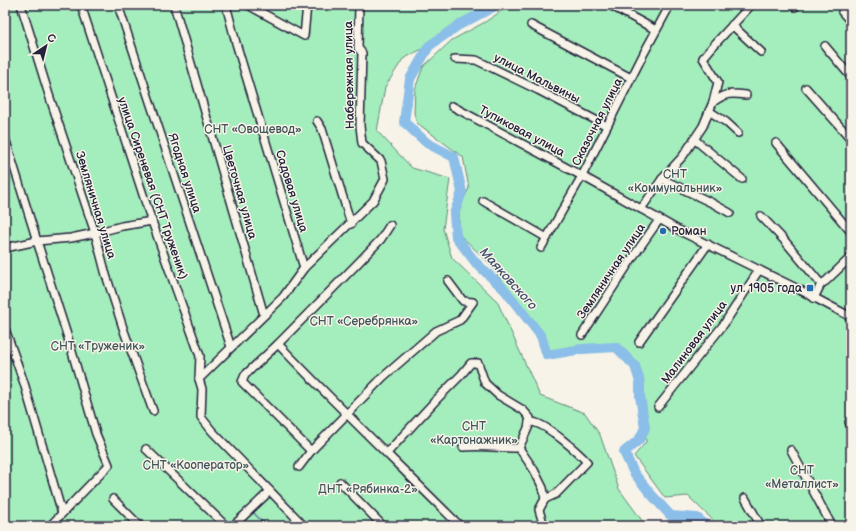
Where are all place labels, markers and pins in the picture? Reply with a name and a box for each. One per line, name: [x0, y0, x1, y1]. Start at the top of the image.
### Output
place label: Роман: [671, 224, 707, 239]
marker: Роман: [658, 226, 668, 236]
place label: ул. 1905 года: [731, 281, 802, 296]
marker: ул. 1905 года: [805, 283, 815, 293]

